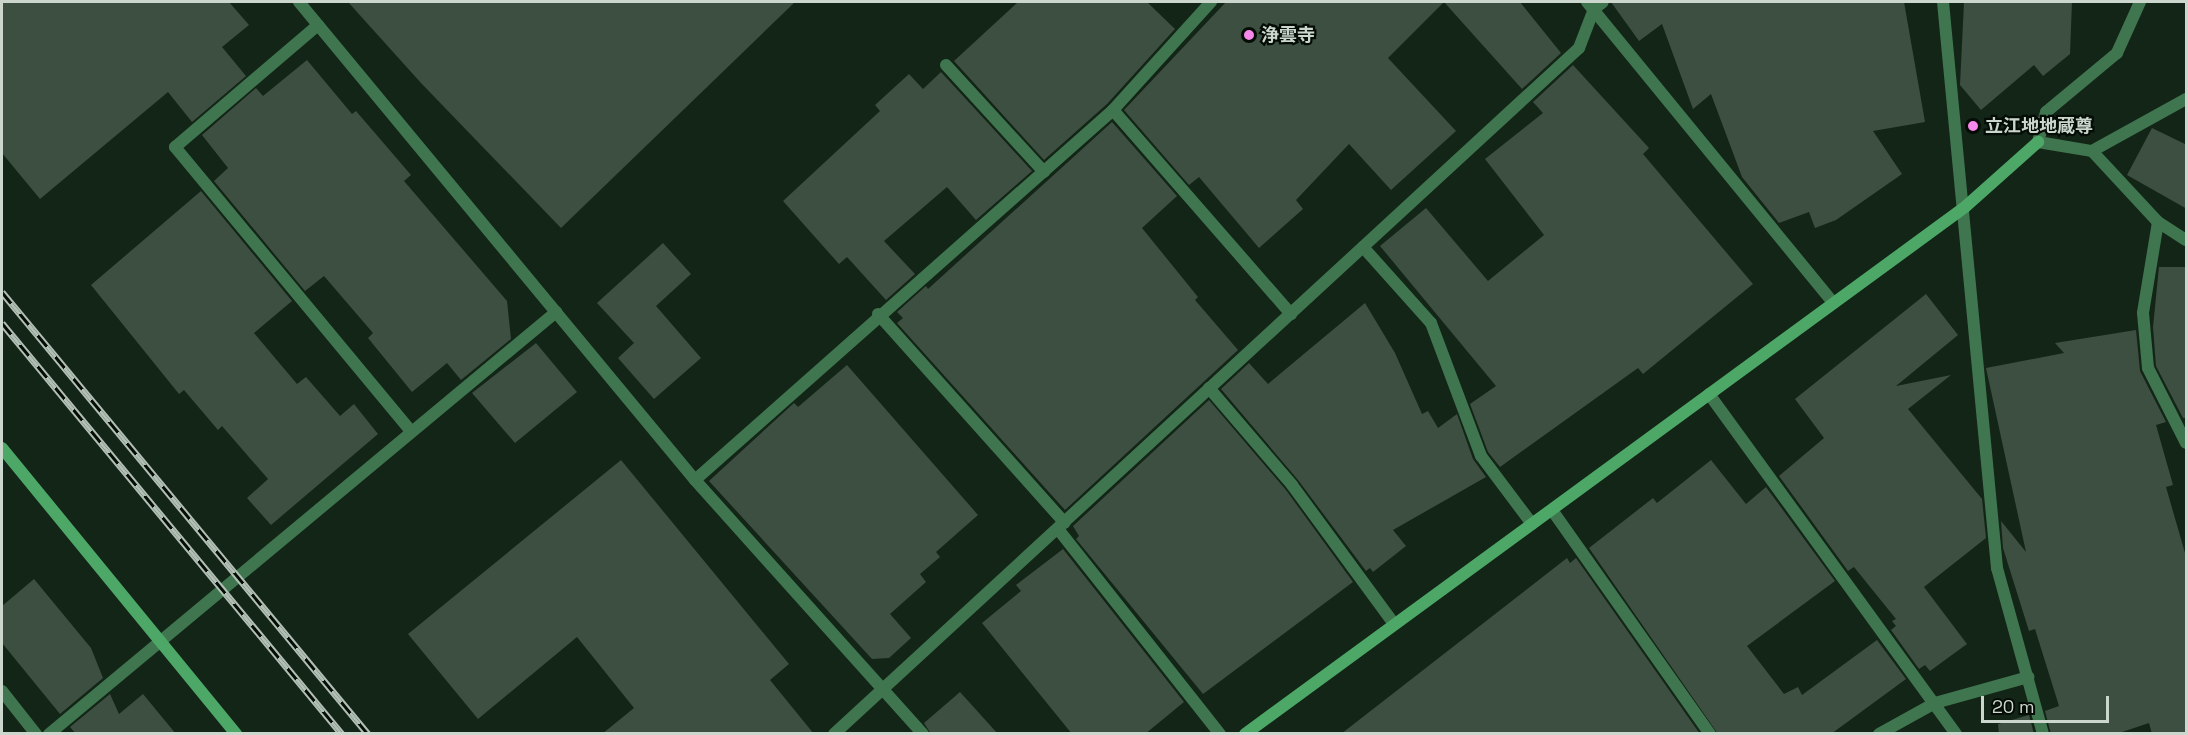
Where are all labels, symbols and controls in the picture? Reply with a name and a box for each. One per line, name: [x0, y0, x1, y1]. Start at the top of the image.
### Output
place label: 浄雲寺: [1261, 24, 1315, 46]
marker: 浄雲寺: [1242, 28, 1256, 42]
place label: 立江地地蔵尊: [1985, 115, 2093, 137]
marker: 立江地地蔵尊: [1966, 119, 1980, 133]
scale bar: [1984, 684, 2112, 722]
text: 20 m: [1992, 695, 2035, 718]

